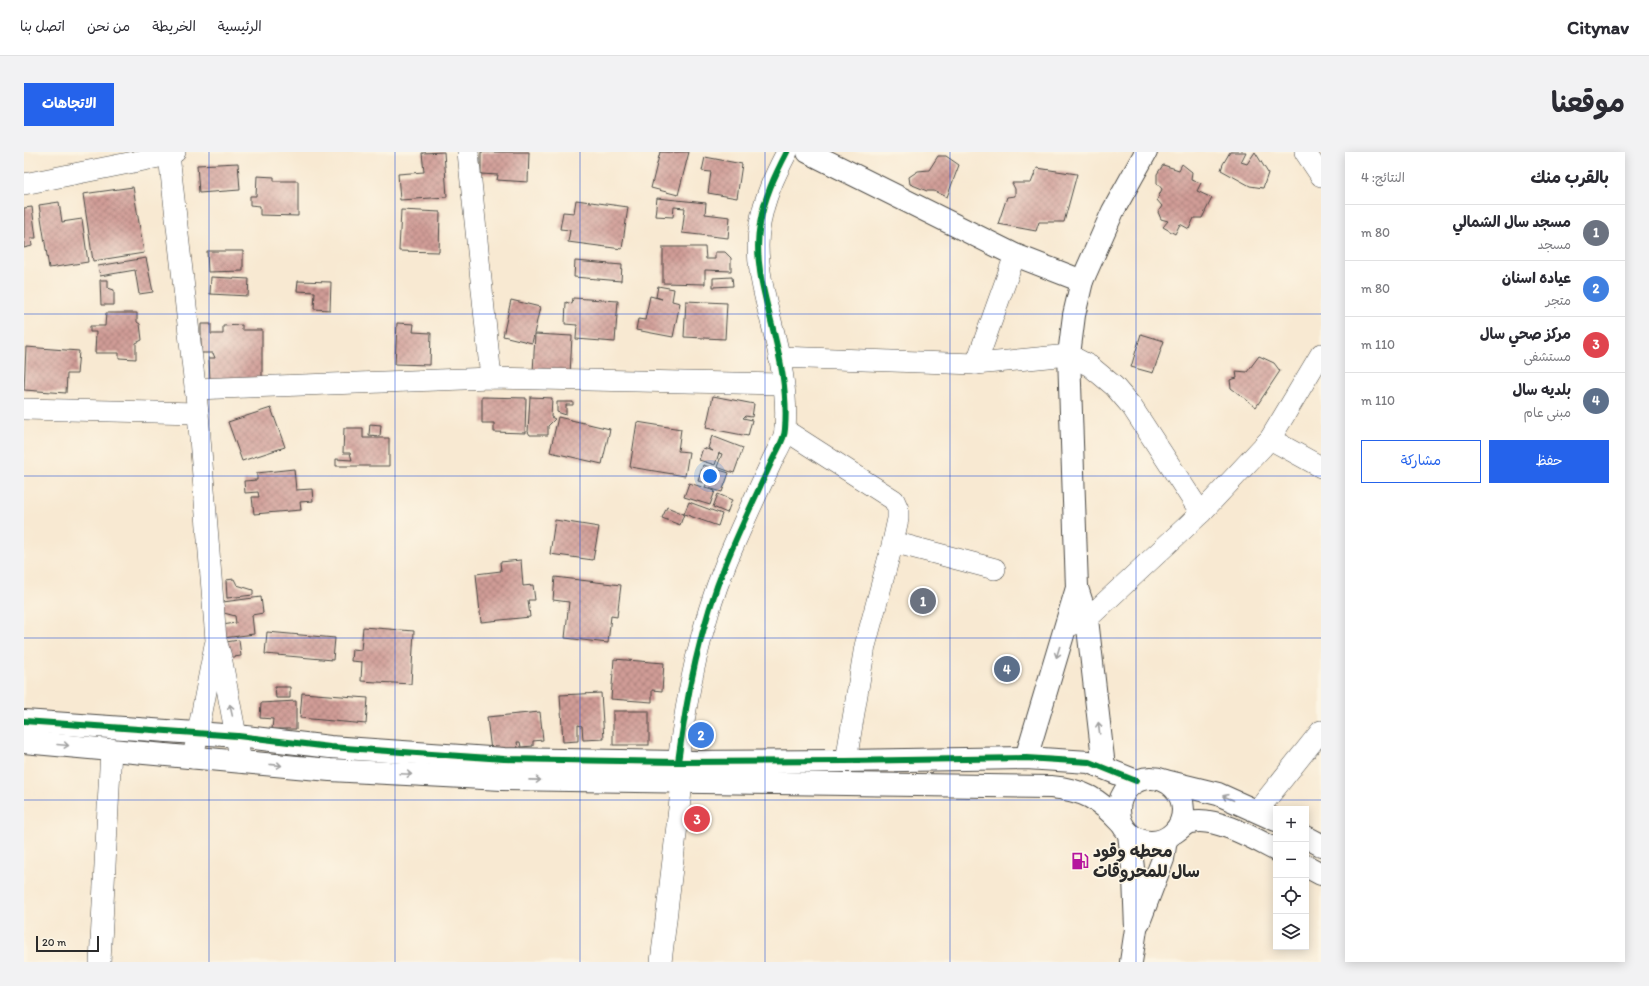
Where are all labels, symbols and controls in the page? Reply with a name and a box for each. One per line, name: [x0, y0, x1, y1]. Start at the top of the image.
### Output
text: Citynav: [1567, 16, 1629, 39]
text: اتصل بنا: [20, 18, 65, 35]
text: من نحن: [87, 18, 130, 35]
text: الخريطة: [152, 18, 196, 35]
text: الرئيسية: [218, 18, 262, 35]
button: الاتجاهات: [24, 83, 114, 126]
text: موقعنا: [1551, 85, 1625, 119]
text: بالقرب منك: [1531, 167, 1609, 187]
text: النتائج: 4: [1361, 170, 1405, 185]
text: مسجد سال الشمالي: [1452, 213, 1571, 231]
text: 80 m: [1361, 225, 1390, 240]
text: 1: [1593, 225, 1599, 240]
text: مسجد: [1538, 237, 1571, 252]
text: عياده اسنان: [1502, 269, 1571, 287]
text: 80 m: [1361, 281, 1390, 296]
text: 2: [1593, 281, 1599, 296]
text: متجر: [1546, 293, 1571, 308]
text: مركز صحي سال: [1480, 325, 1571, 343]
text: 110 m: [1361, 337, 1395, 352]
text: 3: [1592, 337, 1600, 352]
text: مستشفى: [1523, 349, 1571, 364]
text: بلديه سال: [1512, 381, 1571, 399]
text: 110 m: [1361, 393, 1395, 408]
text: 4: [1592, 393, 1600, 408]
text: مبنى عام: [1524, 405, 1571, 420]
button: مشاركة: [1361, 440, 1481, 483]
button: حفظ: [1489, 440, 1609, 483]
your location: [700, 466, 720, 486]
pin: 1: [910, 586, 936, 616]
one-way arrow: [1054, 646, 1061, 659]
pin: 4: [994, 654, 1020, 684]
one-way arrow: [227, 703, 235, 716]
pin: 2: [688, 720, 714, 750]
one-way arrow: [1095, 722, 1103, 735]
one-way arrow: [56, 742, 69, 749]
one-way arrow: [269, 761, 282, 769]
one-way arrow: [399, 770, 412, 778]
one-way arrow: [528, 776, 541, 784]
one-way arrow: [1222, 794, 1234, 801]
pin: 3: [684, 804, 710, 834]
map controls: [1273, 806, 1309, 950]
button: +: [1273, 806, 1309, 842]
place label: محطه وقود سال للمحروقات: [1093, 841, 1200, 883]
button: −: [1273, 842, 1309, 878]
fuel station icon: محطه وقود سال للمحروقات: [1070, 851, 1090, 871]
button: locate: [1273, 878, 1309, 914]
button: layers: [1273, 914, 1309, 950]
scale bar: [36, 934, 99, 953]
text: 20 m: [42, 936, 66, 949]

